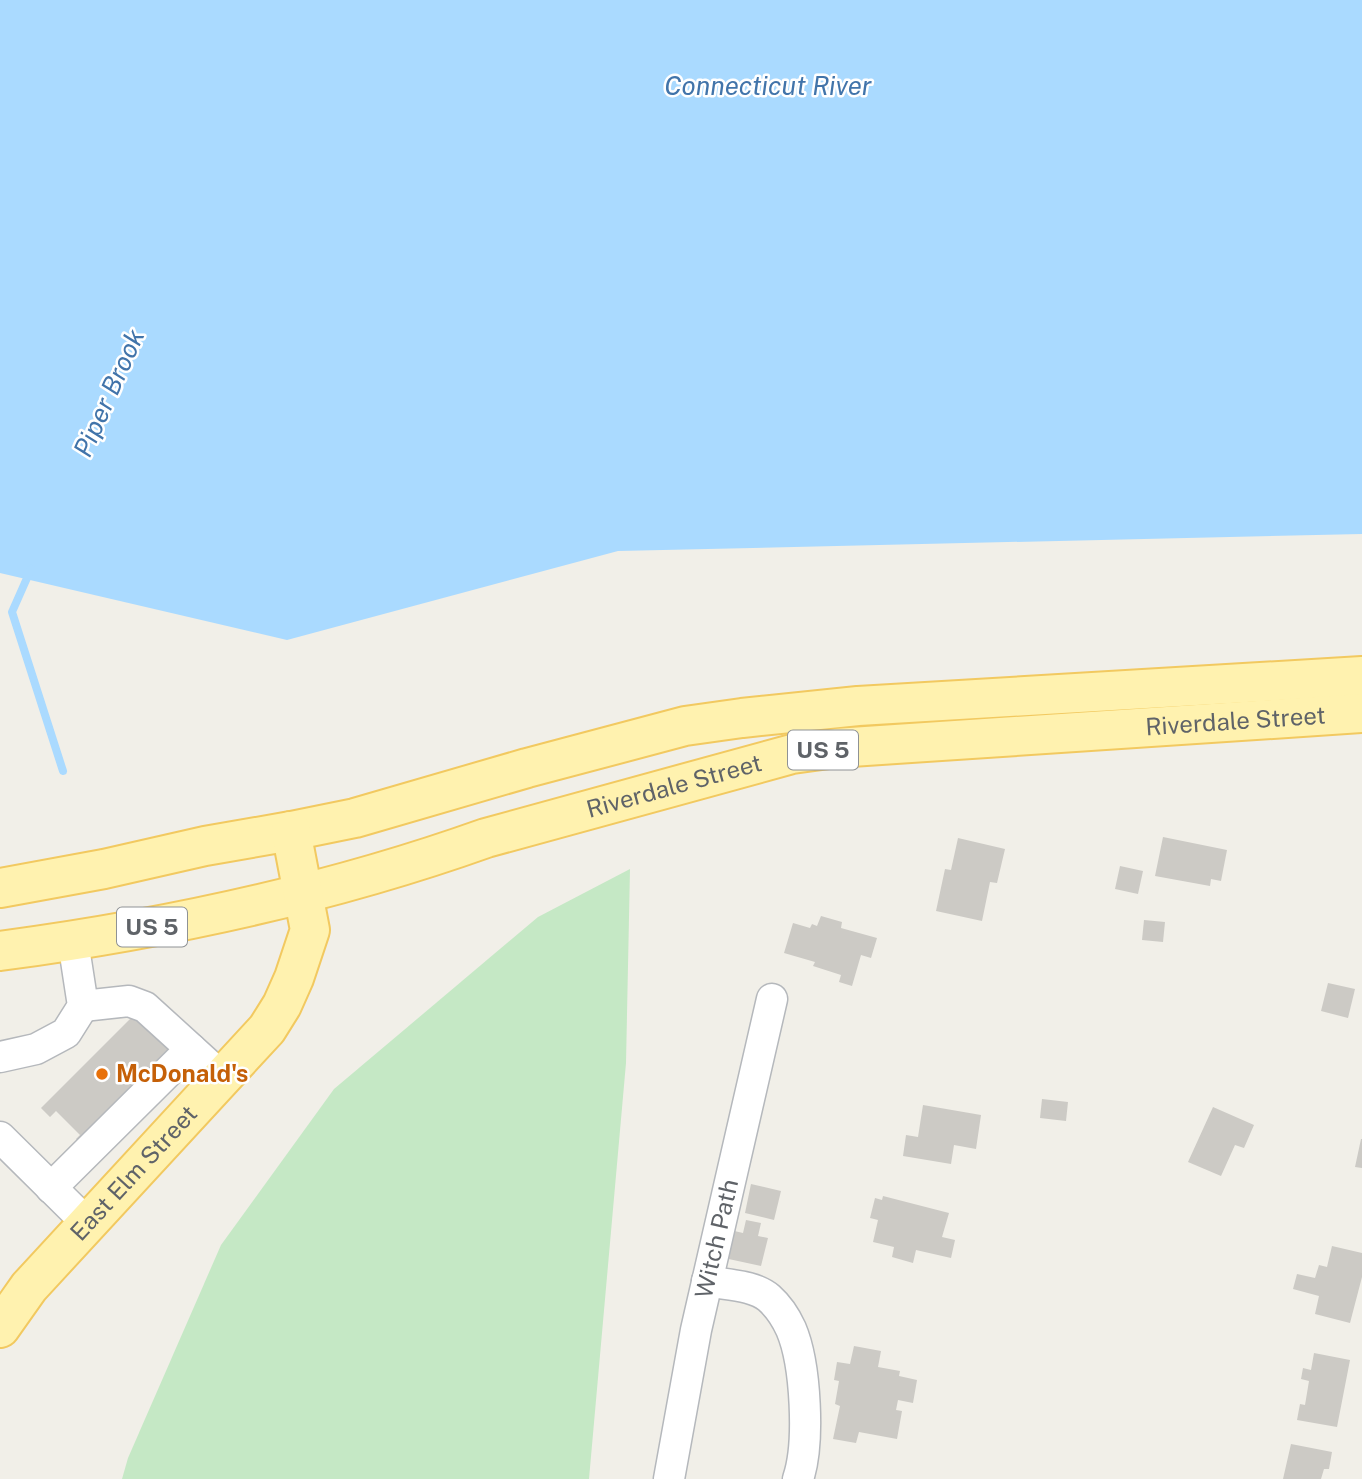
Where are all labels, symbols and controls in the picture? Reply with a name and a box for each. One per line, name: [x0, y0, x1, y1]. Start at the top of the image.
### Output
water label: Connecticut River: [664, 70, 872, 101]
water label: Piper Brook: [67, 324, 150, 461]
street label: Riverdale Street: [1144, 700, 1326, 740]
road number: US 5: [788, 730, 858, 770]
street label: Riverdale Street: [583, 748, 765, 823]
road number: US 5: [117, 908, 187, 946]
place label: McDonald's: [116, 1059, 248, 1087]
marker: McDonald's: [94, 1066, 110, 1082]
street label: East Elm Street: [64, 1099, 202, 1246]
street label: Witch Path: [689, 1176, 743, 1301]

